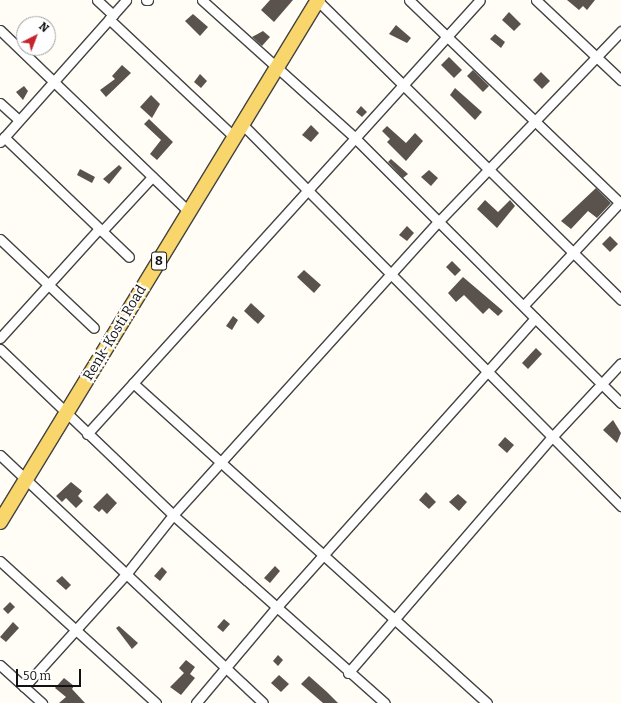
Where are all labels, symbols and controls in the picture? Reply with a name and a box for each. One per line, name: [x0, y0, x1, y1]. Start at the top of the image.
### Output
north arrow: [16, 16, 56, 56]
text: N: [36, 20, 51, 35]
road number: 8: [151, 250, 167, 272]
street label: Renk-Kosti Road: [80, 282, 150, 384]
scale bar: [18, 661, 83, 687]
text: 50 m: [23, 669, 51, 683]

